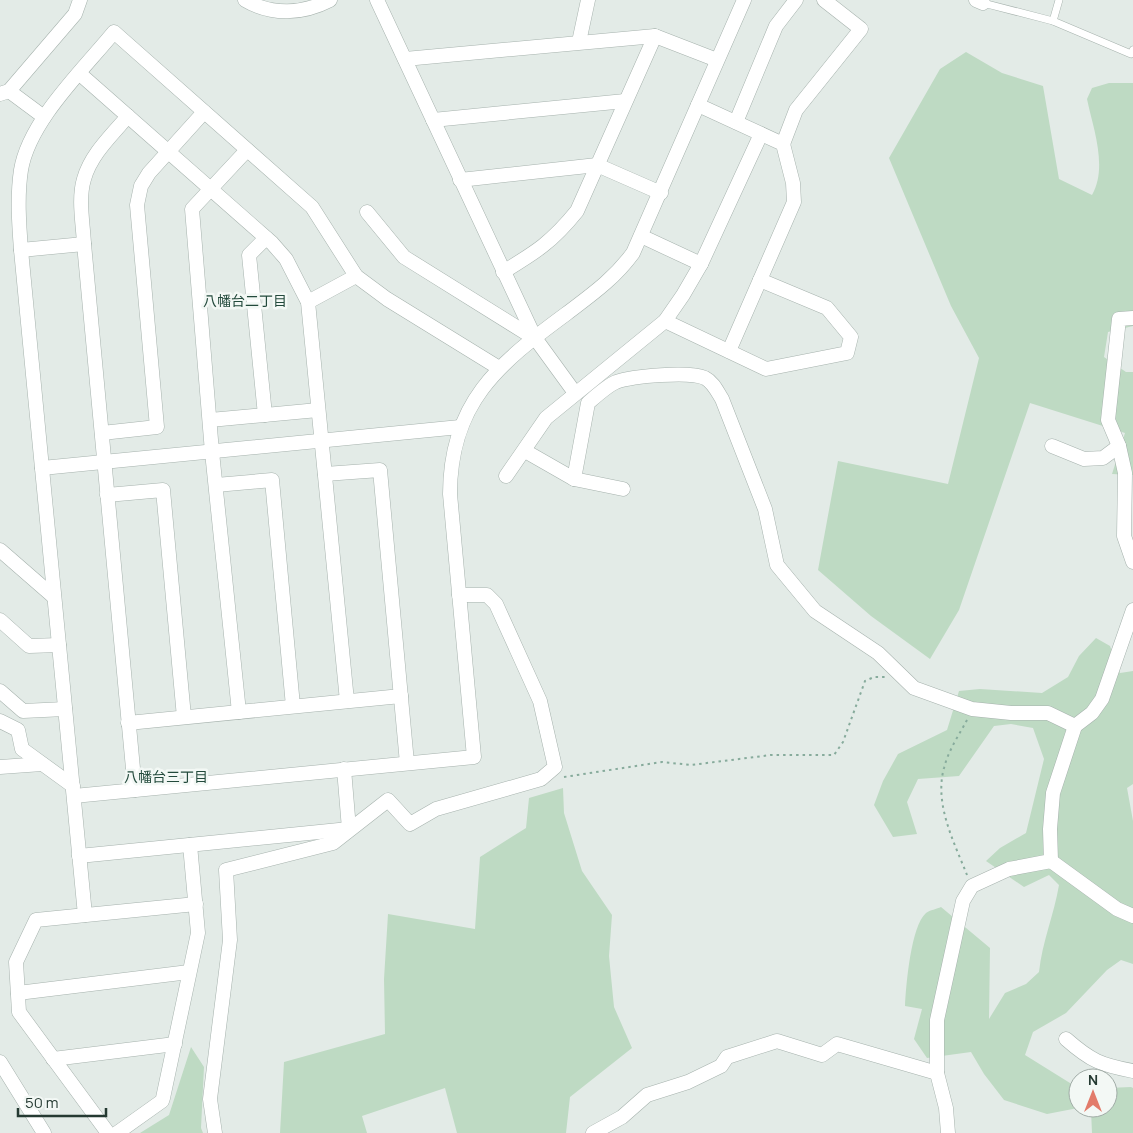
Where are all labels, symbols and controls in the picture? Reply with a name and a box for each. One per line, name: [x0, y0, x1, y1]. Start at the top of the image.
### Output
district label: 八幡台二丁目: [203, 291, 287, 310]
district label: 八幡台三丁目: [124, 767, 208, 786]
north arrow: [1068, 1068, 1118, 1118]
text: N: [1088, 1070, 1098, 1089]
scale bar: [18, 1086, 105, 1118]
text: 50 m: [25, 1092, 59, 1113]

